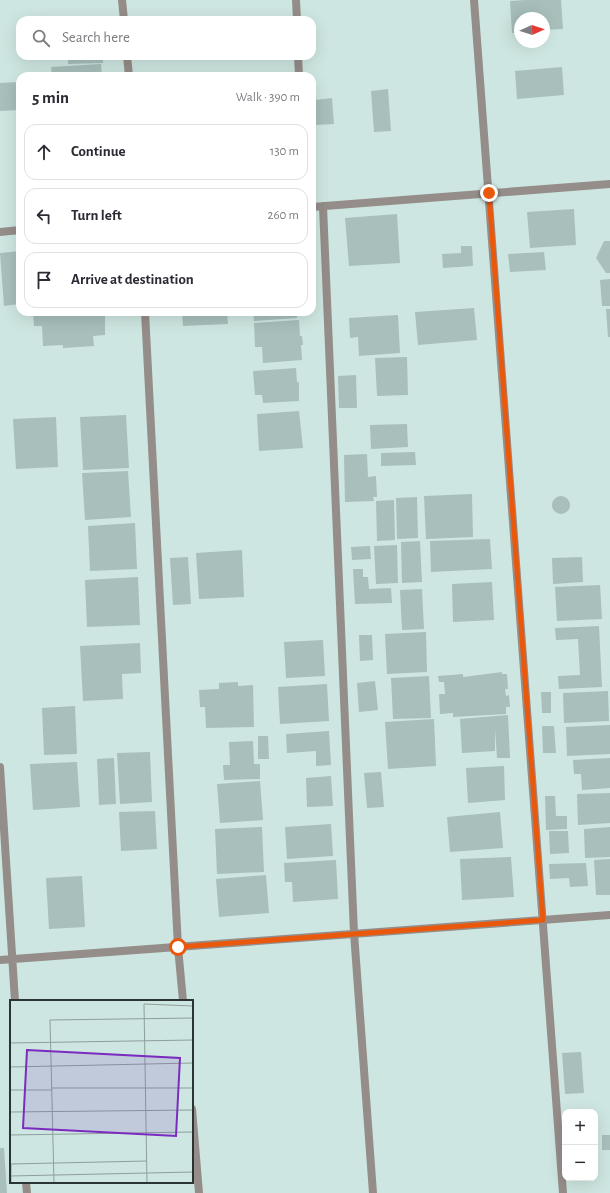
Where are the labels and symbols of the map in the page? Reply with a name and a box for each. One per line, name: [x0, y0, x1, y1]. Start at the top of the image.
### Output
north arrow: [514, 12, 550, 48]
route end: [480, 184, 498, 202]
route start: [169, 938, 187, 956]
inset map: [10, 1000, 193, 1183]

